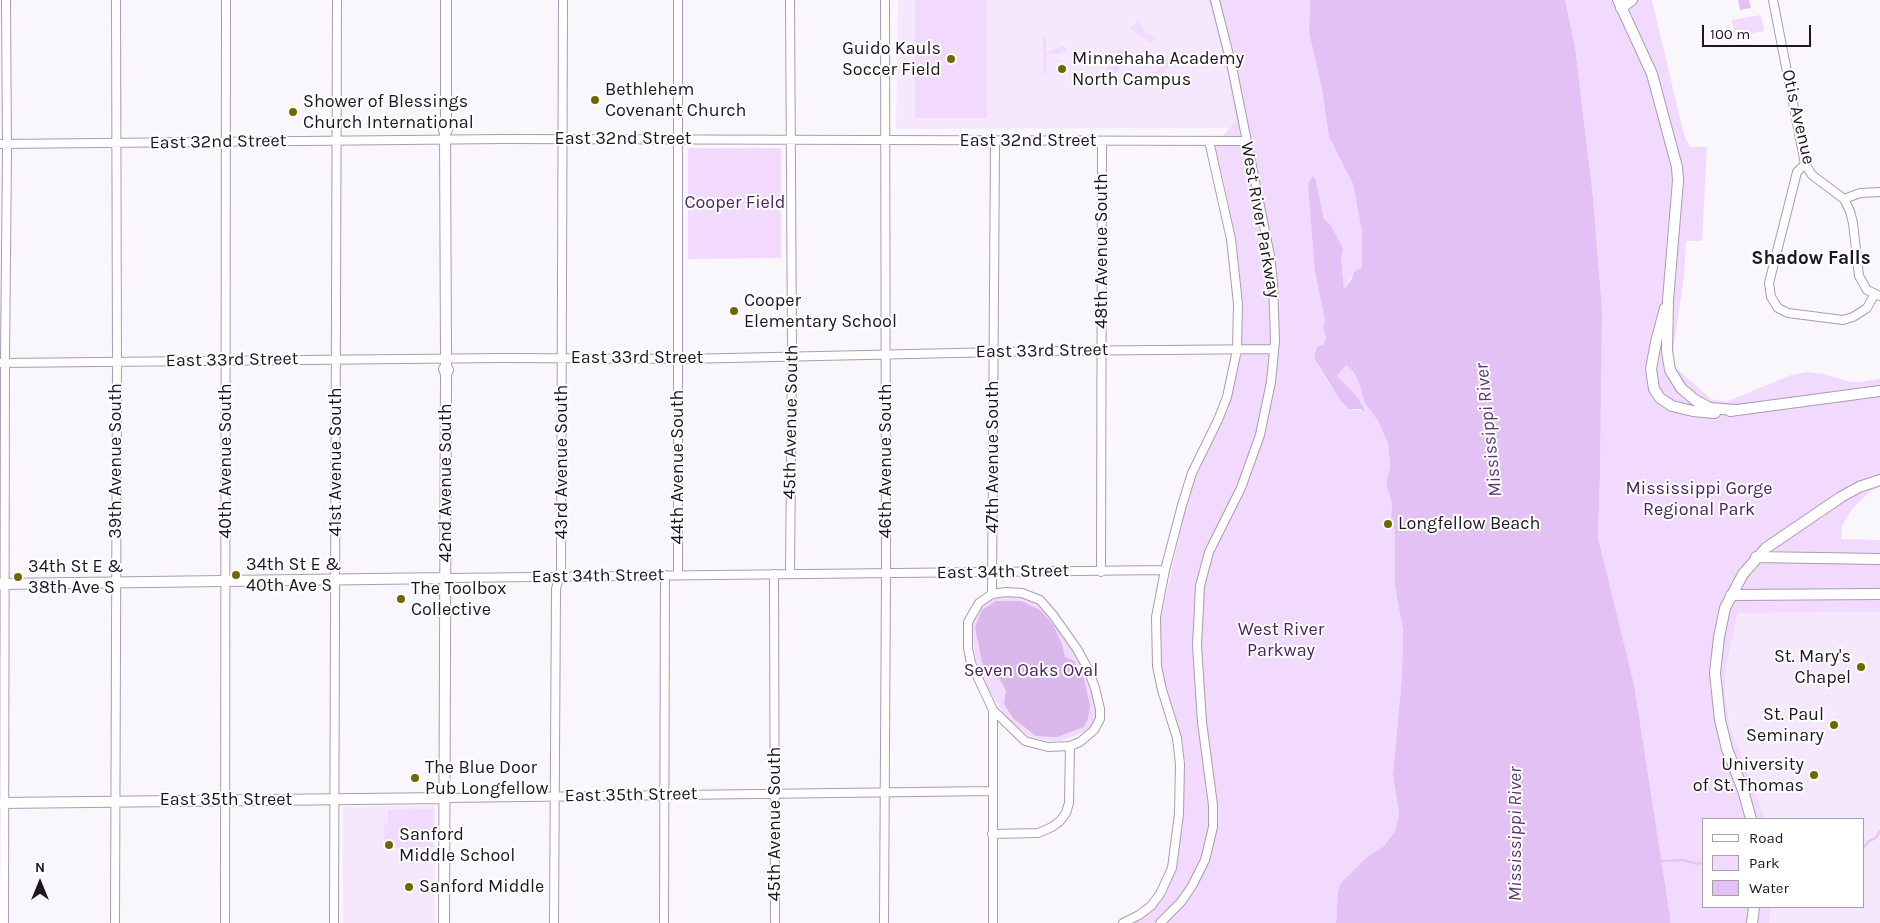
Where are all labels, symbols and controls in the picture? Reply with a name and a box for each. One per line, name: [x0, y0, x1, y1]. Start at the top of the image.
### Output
scale bar: [1705, 15, 1814, 47]
text: 100 m: [1710, 25, 1750, 43]
place label: Guido Kauls Soccer Field: [842, 38, 941, 80]
place label: Minnehaha Academy North Campus: [1072, 48, 1244, 90]
marker: Guido Kauls Soccer Field: [945, 53, 957, 65]
marker: Minnehaha Academy North Campus: [1056, 63, 1068, 75]
street label: Otis Avenue: [1777, 67, 1819, 167]
place label: Bethlehem Covenant Church: [605, 79, 746, 122]
place label: Shower of Blessings Church International: [303, 91, 474, 134]
marker: Bethlehem Covenant Church: [589, 94, 601, 106]
marker: Shower of Blessings Church International: [287, 106, 299, 118]
street label: East 32nd Street: [555, 128, 691, 150]
street label: East 32nd Street: [149, 130, 287, 154]
street label: East 32nd Street: [960, 130, 1096, 152]
street label: West River Parkway: [1236, 140, 1284, 300]
street label: 48th Avenue South: [1091, 173, 1113, 329]
park label: Cooper Field: [685, 192, 785, 214]
district label: Shadow Falls: [1751, 248, 1871, 270]
place label: Cooper Elementary School: [744, 290, 897, 332]
marker: Cooper Elementary School: [728, 305, 740, 317]
street label: East 33rd Street: [976, 339, 1108, 363]
street label: 45th Avenue South: [779, 344, 803, 500]
street label: East 33rd Street: [571, 347, 703, 369]
street label: East 33rd Street: [166, 348, 298, 372]
water label: Mississippi River: [1471, 362, 1507, 498]
street label: 47th Avenue South: [982, 380, 1004, 534]
street label: 39th Avenue South: [105, 383, 127, 539]
street label: 40th Avenue South: [215, 383, 237, 539]
street label: 46th Avenue South: [875, 383, 897, 539]
street label: 43rd Avenue South: [551, 385, 573, 539]
street label: 41st Avenue South: [325, 387, 347, 537]
street label: 44th Avenue South: [667, 390, 689, 544]
street label: 42nd Avenue South: [435, 403, 457, 563]
park label: Mississippi Gorge Regional Park: [1626, 478, 1772, 520]
place label: Longfellow Beach: [1398, 513, 1540, 535]
marker: Longfellow Beach: [1382, 518, 1394, 530]
place label: 34th St E & 40th Ave S: [246, 554, 341, 596]
place label: 34th St E & 38th Ave S: [28, 556, 123, 598]
street label: East 34th Street: [937, 560, 1069, 584]
street label: East 34th Street: [532, 564, 664, 588]
marker: 34th St E & 40th Ave S: [230, 569, 242, 581]
marker: 34th St E & 38th Ave S: [12, 571, 24, 583]
place label: The Toolbox Collective: [411, 578, 506, 620]
marker: The Toolbox Collective: [395, 593, 407, 605]
park label: West River Parkway: [1238, 619, 1324, 662]
place label: St. Mary's Chapel: [1774, 646, 1851, 689]
park label: Seven Oaks Oval: [964, 660, 1098, 682]
marker: St. Mary's Chapel: [1855, 661, 1867, 673]
place label: St. Paul Seminary: [1746, 704, 1824, 746]
marker: St. Paul Seminary: [1828, 719, 1840, 731]
street label: 45th Avenue South: [764, 747, 786, 901]
place label: University of St. Thomas: [1693, 754, 1804, 796]
place label: The Blue Door Pub Longfellow: [425, 757, 548, 800]
water label: Mississippi River: [1505, 767, 1527, 901]
marker: University of St. Thomas: [1808, 769, 1820, 781]
marker: The Blue Door Pub Longfellow: [409, 772, 421, 784]
street label: East 35th Street: [565, 783, 697, 807]
street label: East 35th Street: [160, 789, 292, 811]
legend: [1702, 818, 1865, 908]
place label: Sanford Middle School: [399, 824, 515, 866]
text: Road: [1749, 829, 1784, 847]
marker: Sanford Middle School: [383, 839, 395, 851]
text: Park: [1749, 854, 1779, 872]
north arrow: [15, 858, 65, 908]
text: N: [35, 859, 45, 876]
place label: Sanford Middle: [419, 876, 544, 898]
text: Water: [1749, 879, 1789, 897]
marker: Sanford Middle: [403, 881, 415, 893]

